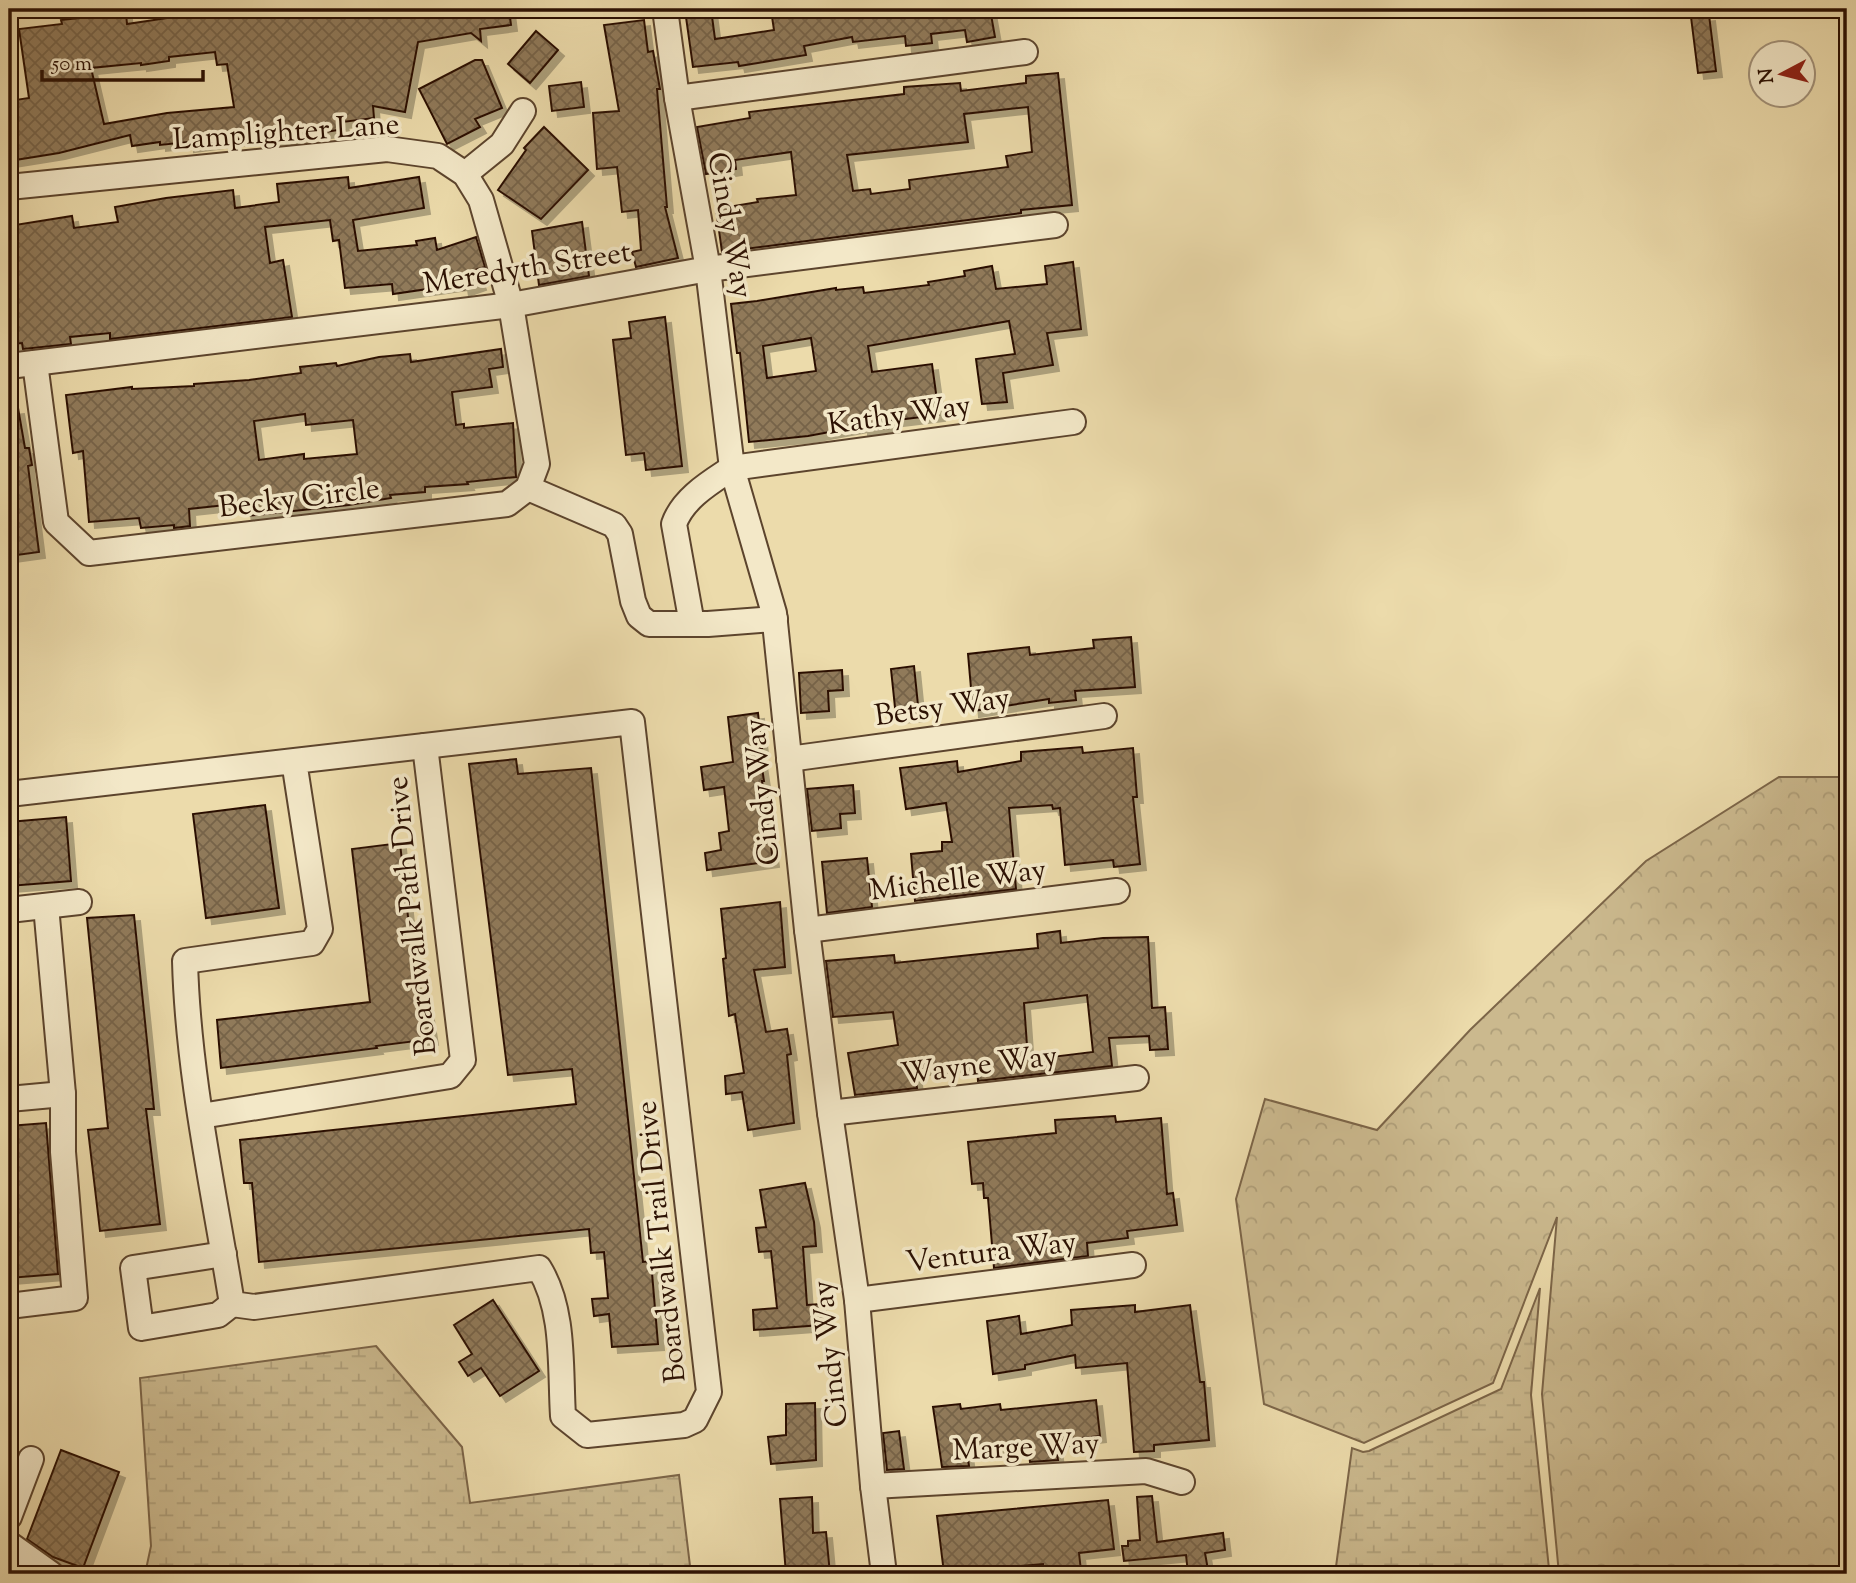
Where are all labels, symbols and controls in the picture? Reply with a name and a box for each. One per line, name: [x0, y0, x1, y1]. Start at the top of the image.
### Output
scale bar: [42, 38, 203, 82]
north arrow: [1748, 38, 1818, 108]
text: 50 m: [51, 50, 92, 80]
text: N: [1753, 67, 1782, 85]
street label: Lamplighter Lane: [172, 104, 401, 163]
street label: Cindy Way: [695, 149, 763, 302]
street label: Meredyth Street: [420, 232, 634, 307]
street label: Kathy Way: [825, 385, 974, 448]
street label: Becky Circle: [216, 468, 382, 531]
street label: Betsy Way: [872, 678, 1013, 739]
street label: Cindy Way: [734, 716, 793, 867]
street label: Boardwalk Path Drive: [377, 774, 450, 1058]
street label: Michelle Way: [868, 849, 1049, 914]
street label: Wayne Way: [898, 1036, 1060, 1097]
street label: Boardwalk Trail Drive: [626, 1099, 699, 1385]
street label: Ventura Way: [904, 1222, 1079, 1285]
street label: Cindy Way: [802, 1278, 861, 1429]
street label: Marge Way: [952, 1423, 1101, 1474]

